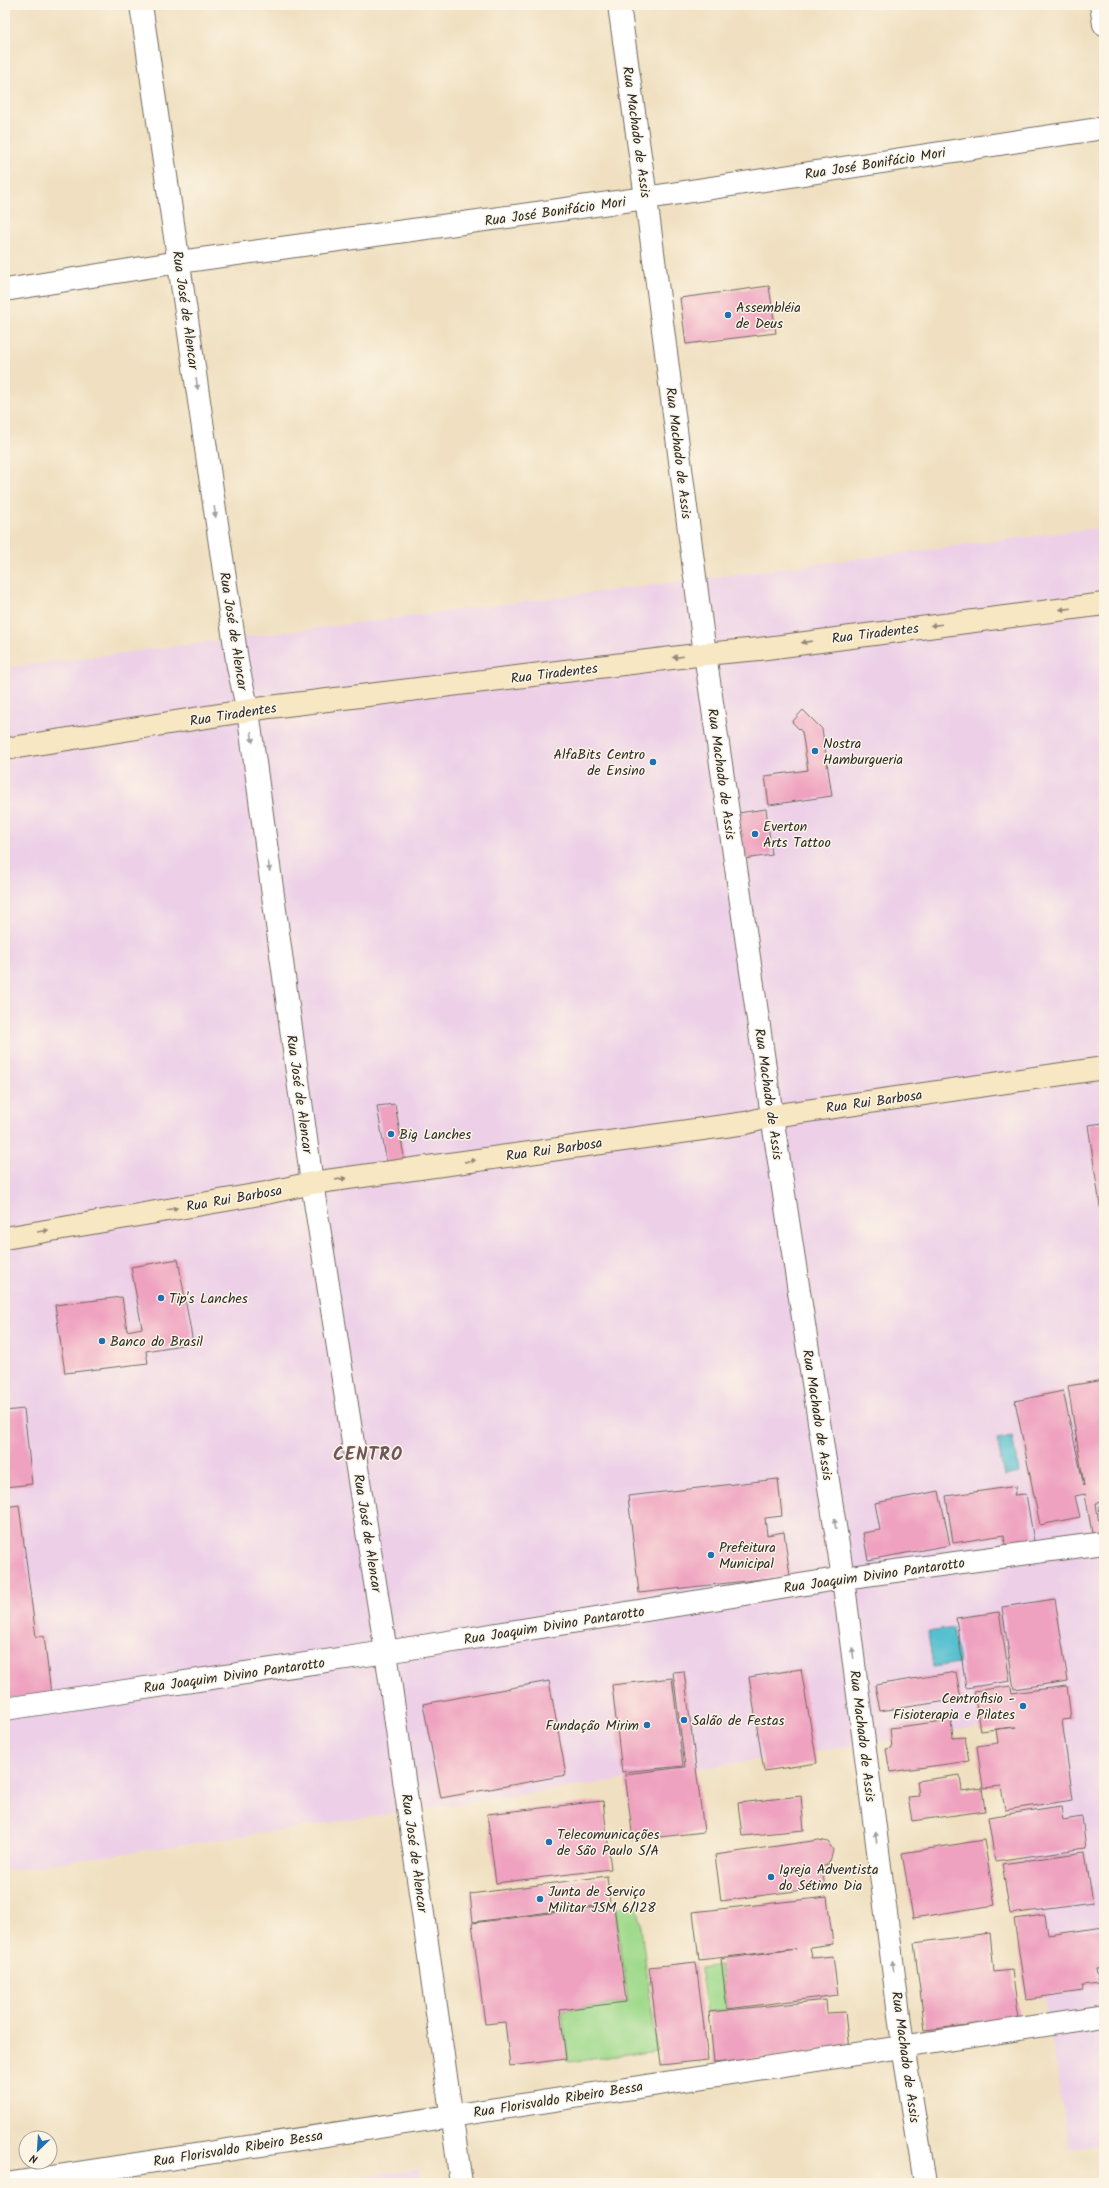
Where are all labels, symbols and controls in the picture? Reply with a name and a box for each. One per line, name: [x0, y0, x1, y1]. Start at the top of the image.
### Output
street label: Rua Machado de Assis: [616, 65, 656, 199]
street label: Rua José Bonifácio Mori: [803, 142, 948, 186]
street label: Rua José Bonifácio Mori: [483, 191, 628, 233]
street label: Rua José de Alencar: [166, 249, 204, 372]
place label: Assembléia de Deus: [736, 297, 801, 335]
marker: Assembléia de Deus: [723, 310, 733, 320]
one-way arrow: [194, 378, 200, 390]
street label: Rua Machado de Assis: [659, 386, 697, 520]
one-way arrow: [212, 506, 218, 518]
street label: Rua José de Alencar: [213, 570, 253, 693]
one-way arrow: [1059, 606, 1071, 612]
street label: Rua Tiradentes: [830, 618, 920, 650]
one-way arrow: [930, 622, 942, 628]
one-way arrow: [801, 639, 814, 645]
one-way arrow: [672, 654, 684, 660]
street label: Rua Tiradentes: [509, 658, 599, 690]
street label: Rua Tiradentes: [188, 697, 278, 733]
street label: Rua Machado de Assis: [701, 707, 741, 841]
one-way arrow: [249, 731, 255, 743]
place label: Nostra Hamburgueria: [823, 733, 903, 771]
place label: AlfaBits Centro de Ensino: [553, 744, 645, 782]
marker: Nostra Hamburgueria: [810, 746, 820, 756]
marker: AlfaBits Centro de Ensino: [648, 757, 658, 767]
place label: Everton Arts Tattoo: [763, 816, 831, 854]
marker: Everton Arts Tattoo: [750, 829, 760, 839]
one-way arrow: [266, 860, 272, 872]
street label: Rua Machado de Assis: [748, 1027, 788, 1161]
street label: Rua José de Alencar: [280, 1033, 318, 1156]
street label: Rua Rui Barbosa: [824, 1084, 924, 1120]
place label: Big Lanches: [399, 1124, 471, 1146]
marker: Big Lanches: [386, 1129, 396, 1139]
street label: Rua Rui Barbosa: [504, 1132, 604, 1168]
one-way arrow: [463, 1158, 476, 1164]
one-way arrow: [335, 1176, 347, 1182]
street label: Rua Rui Barbosa: [184, 1180, 284, 1218]
one-way arrow: [165, 1206, 178, 1212]
one-way arrow: [37, 1228, 50, 1234]
place label: Tip's Lanches: [169, 1288, 248, 1310]
marker: Tip's Lanches: [156, 1293, 166, 1303]
place label: Banco do Brasil: [110, 1331, 203, 1353]
marker: Banco do Brasil: [97, 1336, 107, 1346]
street label: Rua Machado de Assis: [796, 1348, 838, 1482]
district label: CENTRO: [333, 1441, 403, 1470]
street label: Rua José de Alencar: [347, 1472, 387, 1595]
one-way arrow: [832, 1518, 838, 1530]
place label: Prefeitura Municipal: [719, 1537, 776, 1575]
marker: Prefeitura Municipal: [706, 1550, 716, 1560]
street label: Rua Joaquim Divino Pantarotto: [782, 1552, 966, 1600]
street label: Rua Joaquim Divino Pantarotto: [462, 1601, 646, 1651]
one-way arrow: [849, 1647, 856, 1659]
street label: Rua Joaquim Divino Pantarotto: [142, 1652, 326, 1700]
street label: Rua Machado de Assis: [843, 1669, 881, 1803]
place label: Centrofisio - Fisioterapia e Pilates: [893, 1688, 1015, 1726]
marker: Centrofisio - Fisioterapia e Pilates: [1018, 1701, 1028, 1711]
place label: Salão de Festas: [692, 1710, 784, 1732]
place label: Fundação Mirim: [546, 1715, 639, 1737]
marker: Salão de Festas: [679, 1715, 689, 1725]
marker: Fundação Mirim: [642, 1720, 652, 1730]
street label: Rua José de Alencar: [395, 1792, 433, 1915]
place label: Telecomunicações de São Paulo S/A: [557, 1824, 659, 1862]
one-way arrow: [873, 1831, 879, 1843]
marker: Telecomunicações de São Paulo S/A: [544, 1837, 554, 1847]
place label: Igreja Adventista do Sétimo Dia: [779, 1859, 879, 1897]
marker: Igreja Adventista do Sétimo Dia: [766, 1872, 776, 1882]
place label: Junta de Serviço Militar JSM 6/128: [548, 1881, 656, 1919]
marker: Junta de Serviço Militar JSM 6/128: [535, 1894, 545, 1904]
one-way arrow: [890, 1960, 896, 1972]
street label: Rua Machado de Assis: [885, 1990, 925, 2124]
street label: Rua Florisvaldo Ribeiro Bessa: [472, 2076, 645, 2124]
street label: Rua Florisvaldo Ribeiro Bessa: [152, 2125, 325, 2173]
north arrow: [18, 2130, 58, 2170]
text: N: [27, 2149, 41, 2168]

